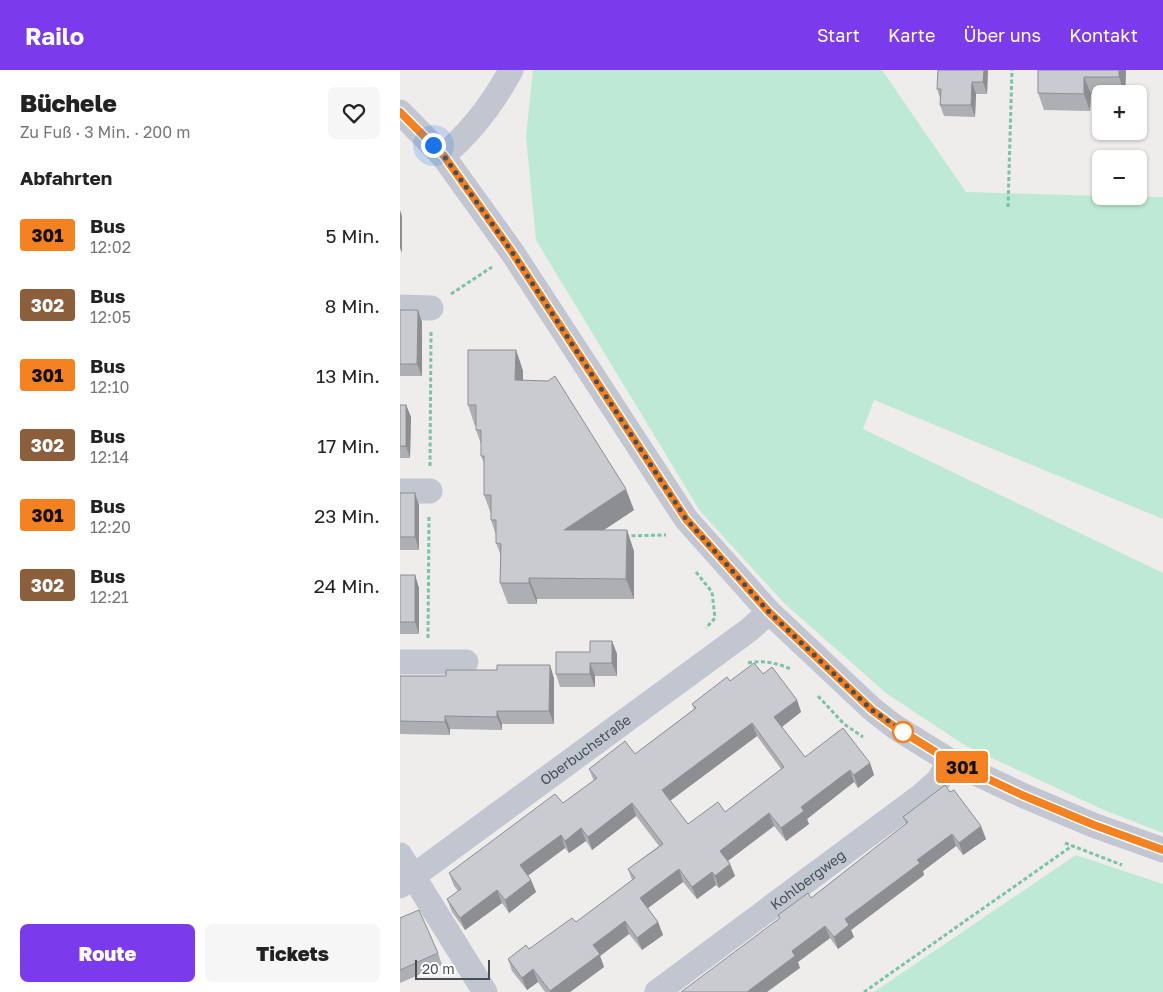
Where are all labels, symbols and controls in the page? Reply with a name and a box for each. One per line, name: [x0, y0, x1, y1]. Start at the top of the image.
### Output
text: Railo: [25, 21, 84, 50]
text: Start: [817, 24, 860, 46]
text: Karte: [888, 24, 935, 46]
text: Über uns: [963, 24, 1041, 46]
text: Kontakt: [1069, 24, 1138, 46]
map controls: [1092, 85, 1147, 205]
button: +: [1092, 85, 1147, 140]
button: heart: [328, 87, 380, 139]
text: Büchele: [20, 88, 117, 117]
text: Zu Fuß · 3 Min. · 200 m: [20, 122, 190, 142]
your location: [421, 133, 446, 158]
button: −: [1092, 150, 1147, 205]
text: Abfahrten: [20, 166, 112, 189]
text: Bus: [90, 214, 125, 237]
text: 301: [32, 224, 63, 246]
text: 5 Min.: [325, 224, 380, 247]
text: 12:02: [90, 237, 131, 257]
text: Bus: [90, 284, 125, 307]
text: 302: [31, 294, 64, 316]
text: 8 Min.: [325, 294, 380, 317]
text: 12:05: [90, 307, 131, 327]
text: Bus: [90, 354, 125, 377]
text: 301: [32, 364, 63, 386]
text: 13 Min.: [316, 364, 380, 387]
text: 12:10: [90, 377, 130, 397]
text: Bus: [90, 424, 125, 447]
text: 302: [31, 434, 64, 456]
text: 17 Min.: [317, 434, 380, 457]
text: 12:14: [90, 447, 129, 467]
text: Bus: [90, 494, 125, 517]
text: 301: [32, 504, 63, 526]
text: 23 Min.: [314, 504, 380, 527]
text: 12:20: [90, 517, 131, 537]
text: Bus: [90, 564, 125, 587]
text: 302: [31, 574, 64, 596]
text: 24 Min.: [314, 574, 380, 597]
text: 12:21: [90, 587, 129, 607]
street label: Oberbuchstraße: [536, 711, 634, 789]
unlabelled marker: [892, 721, 914, 743]
line badge: 301: [933, 751, 991, 783]
text: 301: [946, 756, 978, 778]
street label: Kohlbergweg: [767, 846, 849, 913]
button: Route: [20, 924, 195, 982]
button: Tickets: [205, 924, 380, 982]
scale bar: [415, 957, 490, 980]
text: 20 m: [422, 960, 455, 977]

